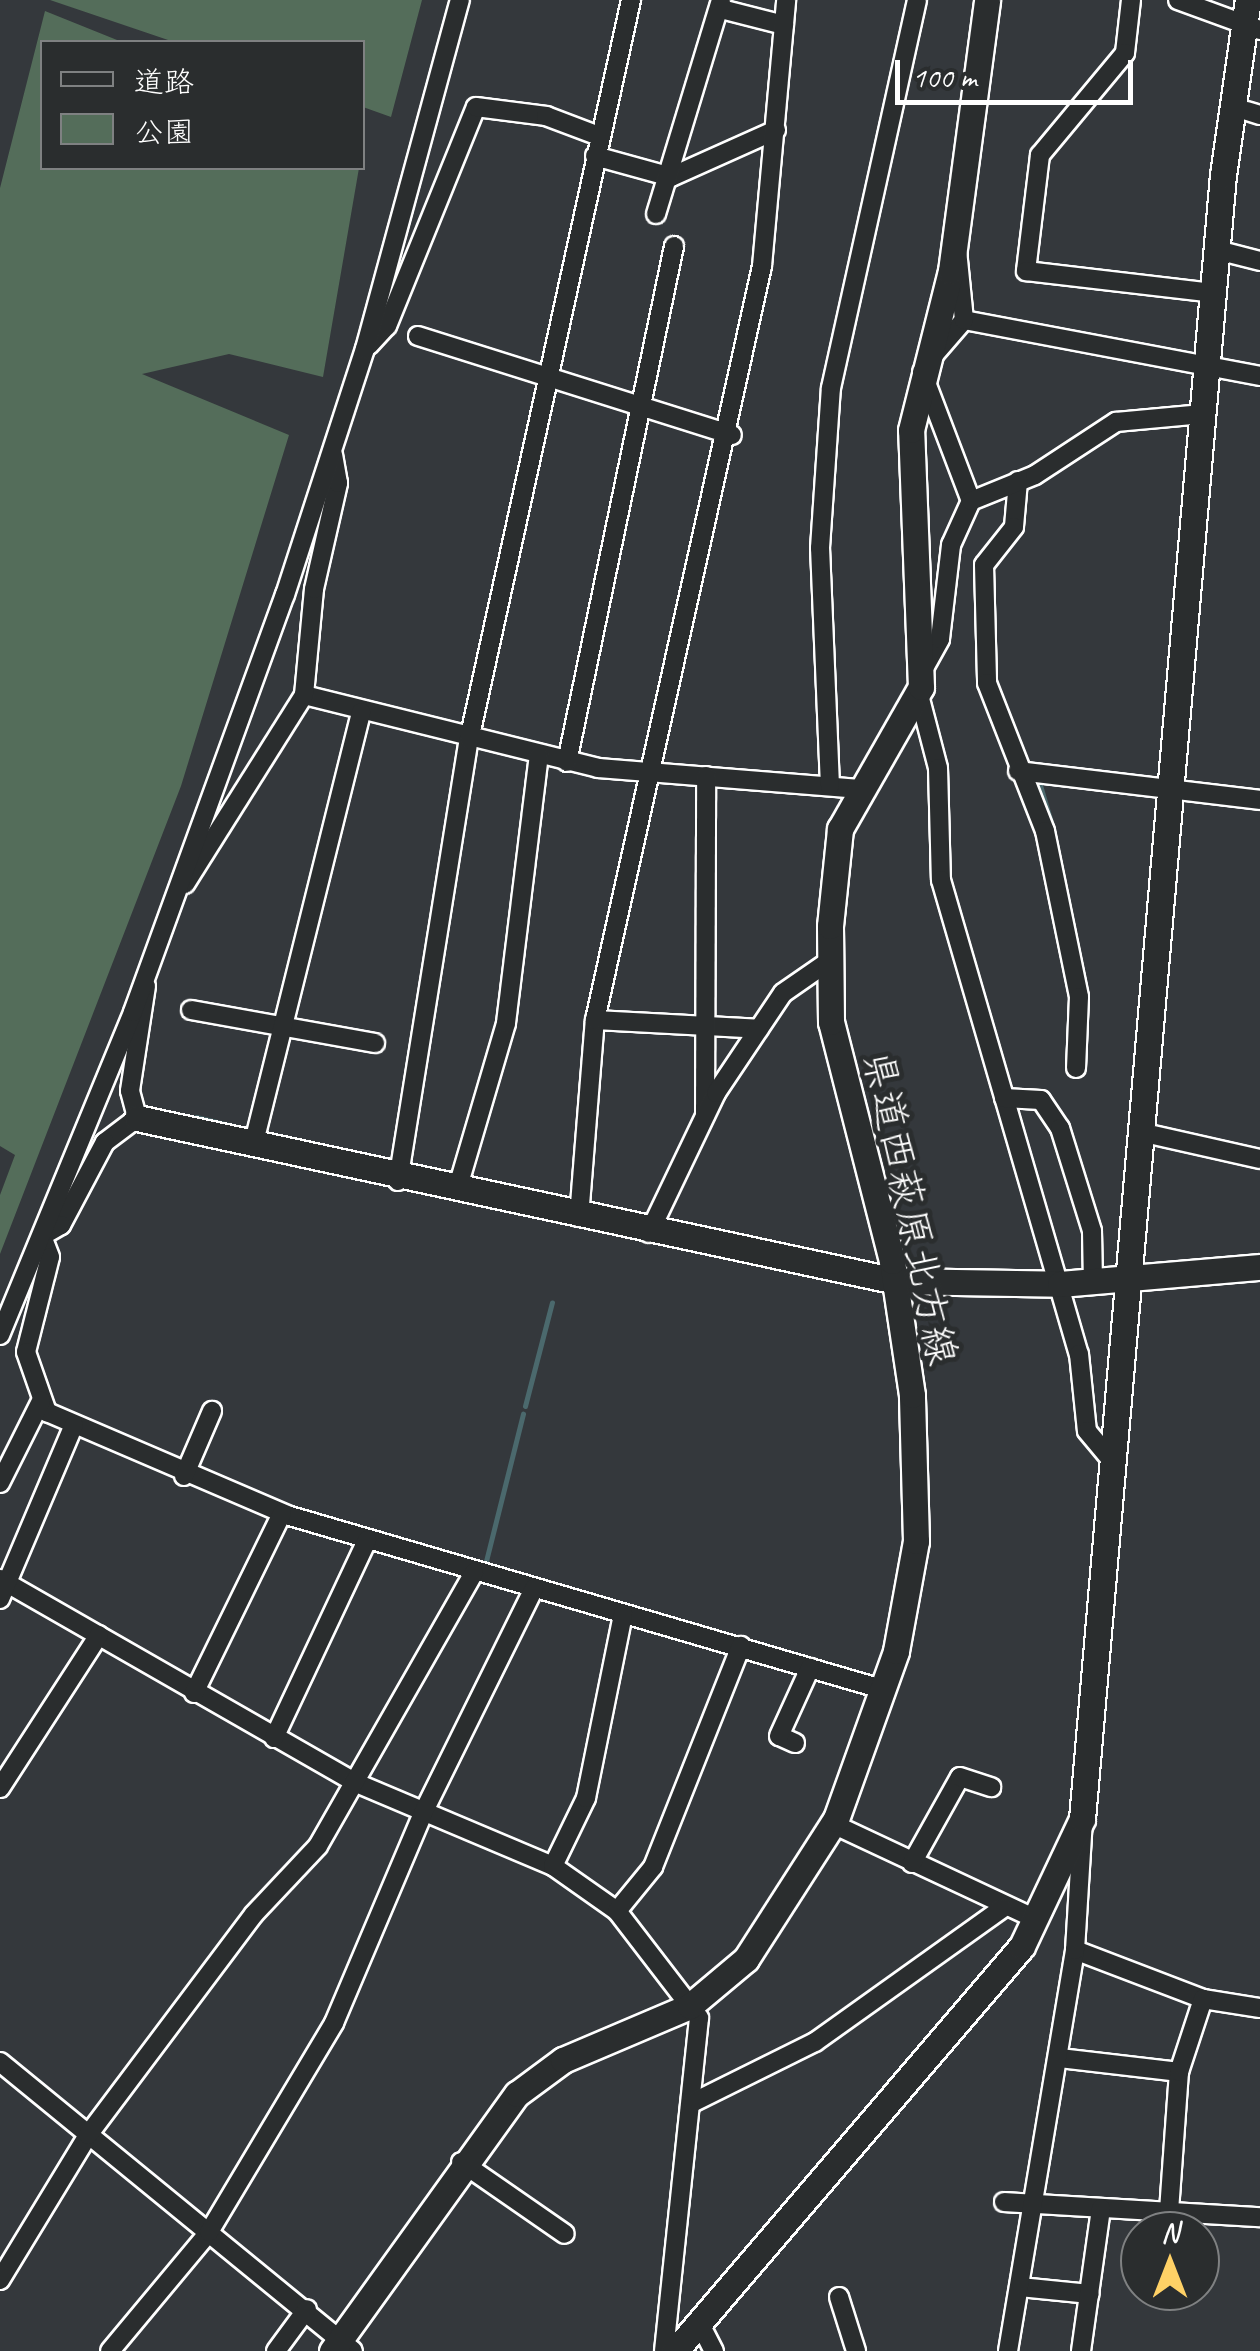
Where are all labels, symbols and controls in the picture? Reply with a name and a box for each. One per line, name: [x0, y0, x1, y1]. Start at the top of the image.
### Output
legend: [40, 40, 365, 170]
scale bar: [900, 40, 1138, 102]
text: 100 m: [912, 58, 977, 96]
text: 道路: [134, 63, 194, 101]
text: 公園: [134, 113, 194, 151]
street label: 県道西萩原北方線: [853, 1047, 967, 1369]
north arrow: [1120, 2211, 1220, 2311]
text: N: [1161, 2215, 1179, 2250]

